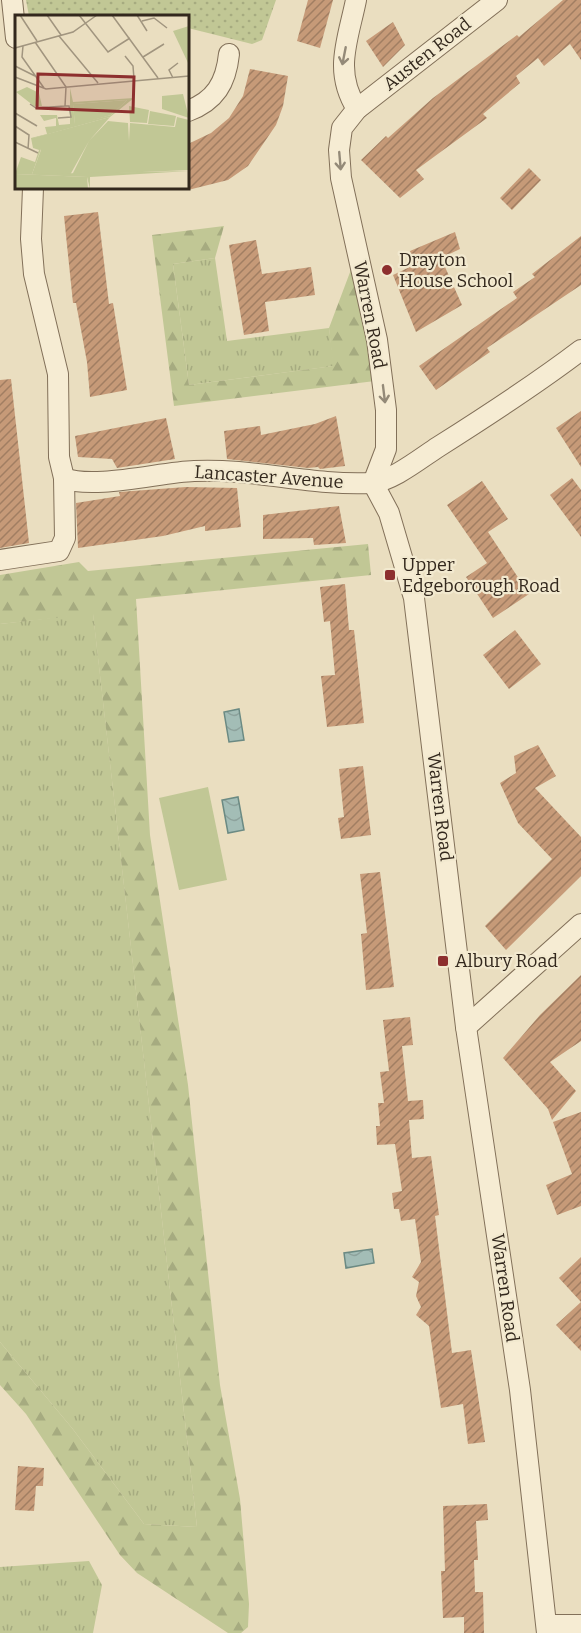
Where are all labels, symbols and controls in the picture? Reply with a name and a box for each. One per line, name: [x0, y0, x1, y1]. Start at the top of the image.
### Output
street label: Austen Road: [379, 13, 476, 95]
inset map: [15, 15, 189, 189]
one-way arrow: [338, 45, 349, 65]
one-way arrow: [335, 151, 346, 171]
place label: Drayton House School: [399, 249, 513, 292]
street label: Warren Road: [349, 259, 391, 371]
marker: Drayton House School: [380, 263, 394, 277]
one-way arrow: [379, 383, 390, 403]
street label: Lancaster Avenue: [194, 461, 344, 493]
place label: Upper Edgeborough Road: [402, 554, 560, 597]
marker: Upper Edgeborough Road: [383, 568, 397, 582]
street label: Warren Road: [422, 751, 458, 863]
place label: Albury Road: [455, 950, 558, 972]
marker: Albury Road: [436, 954, 450, 968]
street label: Warren Road: [487, 1232, 524, 1344]

